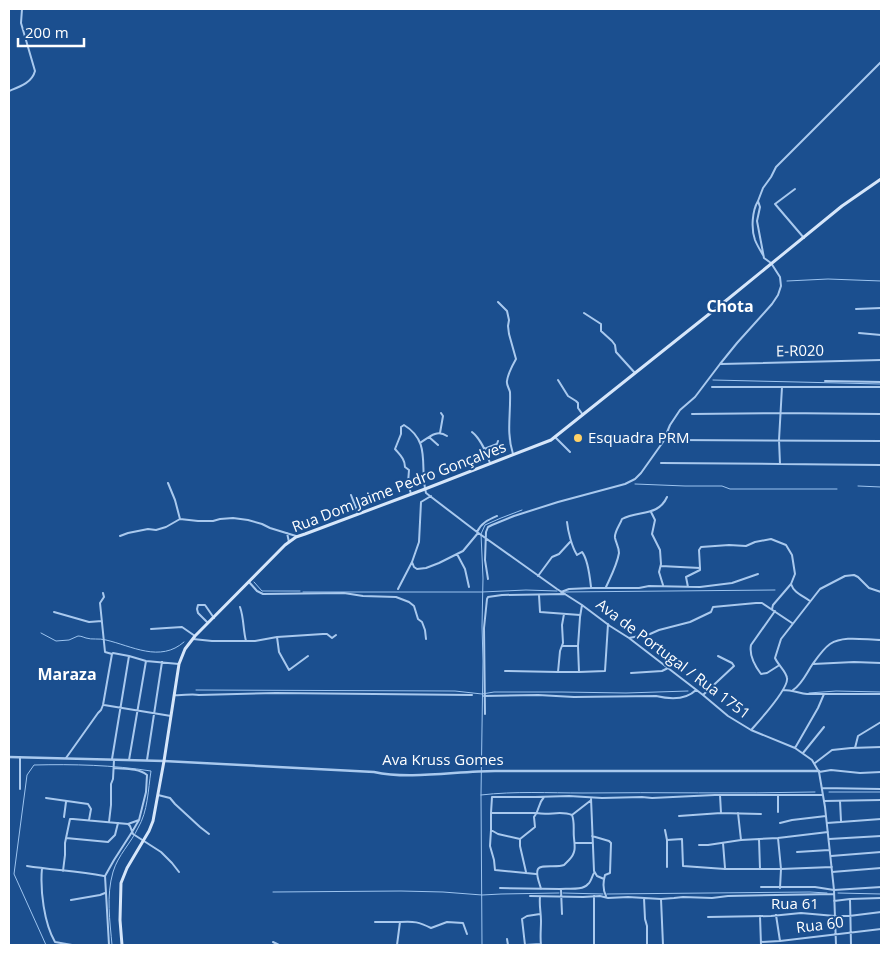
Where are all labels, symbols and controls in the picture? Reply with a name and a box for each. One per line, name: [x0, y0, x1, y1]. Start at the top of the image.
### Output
scale bar: [18, 15, 84, 47]
text: 200 m: [25, 22, 69, 42]
district label: Chota: [706, 295, 754, 317]
street label: E-R020: [776, 340, 824, 360]
place label: Esquadra PRM: [588, 427, 690, 447]
marker: Esquadra PRM: [572, 432, 584, 444]
street label: Rua Dom Jaime Pedro Gonçalves: [289, 436, 509, 536]
street label: Ava de Portugal / Rua 1751: [593, 594, 755, 723]
district label: Maraza: [37, 663, 97, 685]
street label: Ava Kruss Gomes: [382, 749, 504, 769]
street label: Rua 61: [771, 893, 819, 913]
street label: Rua 60: [795, 911, 845, 937]

